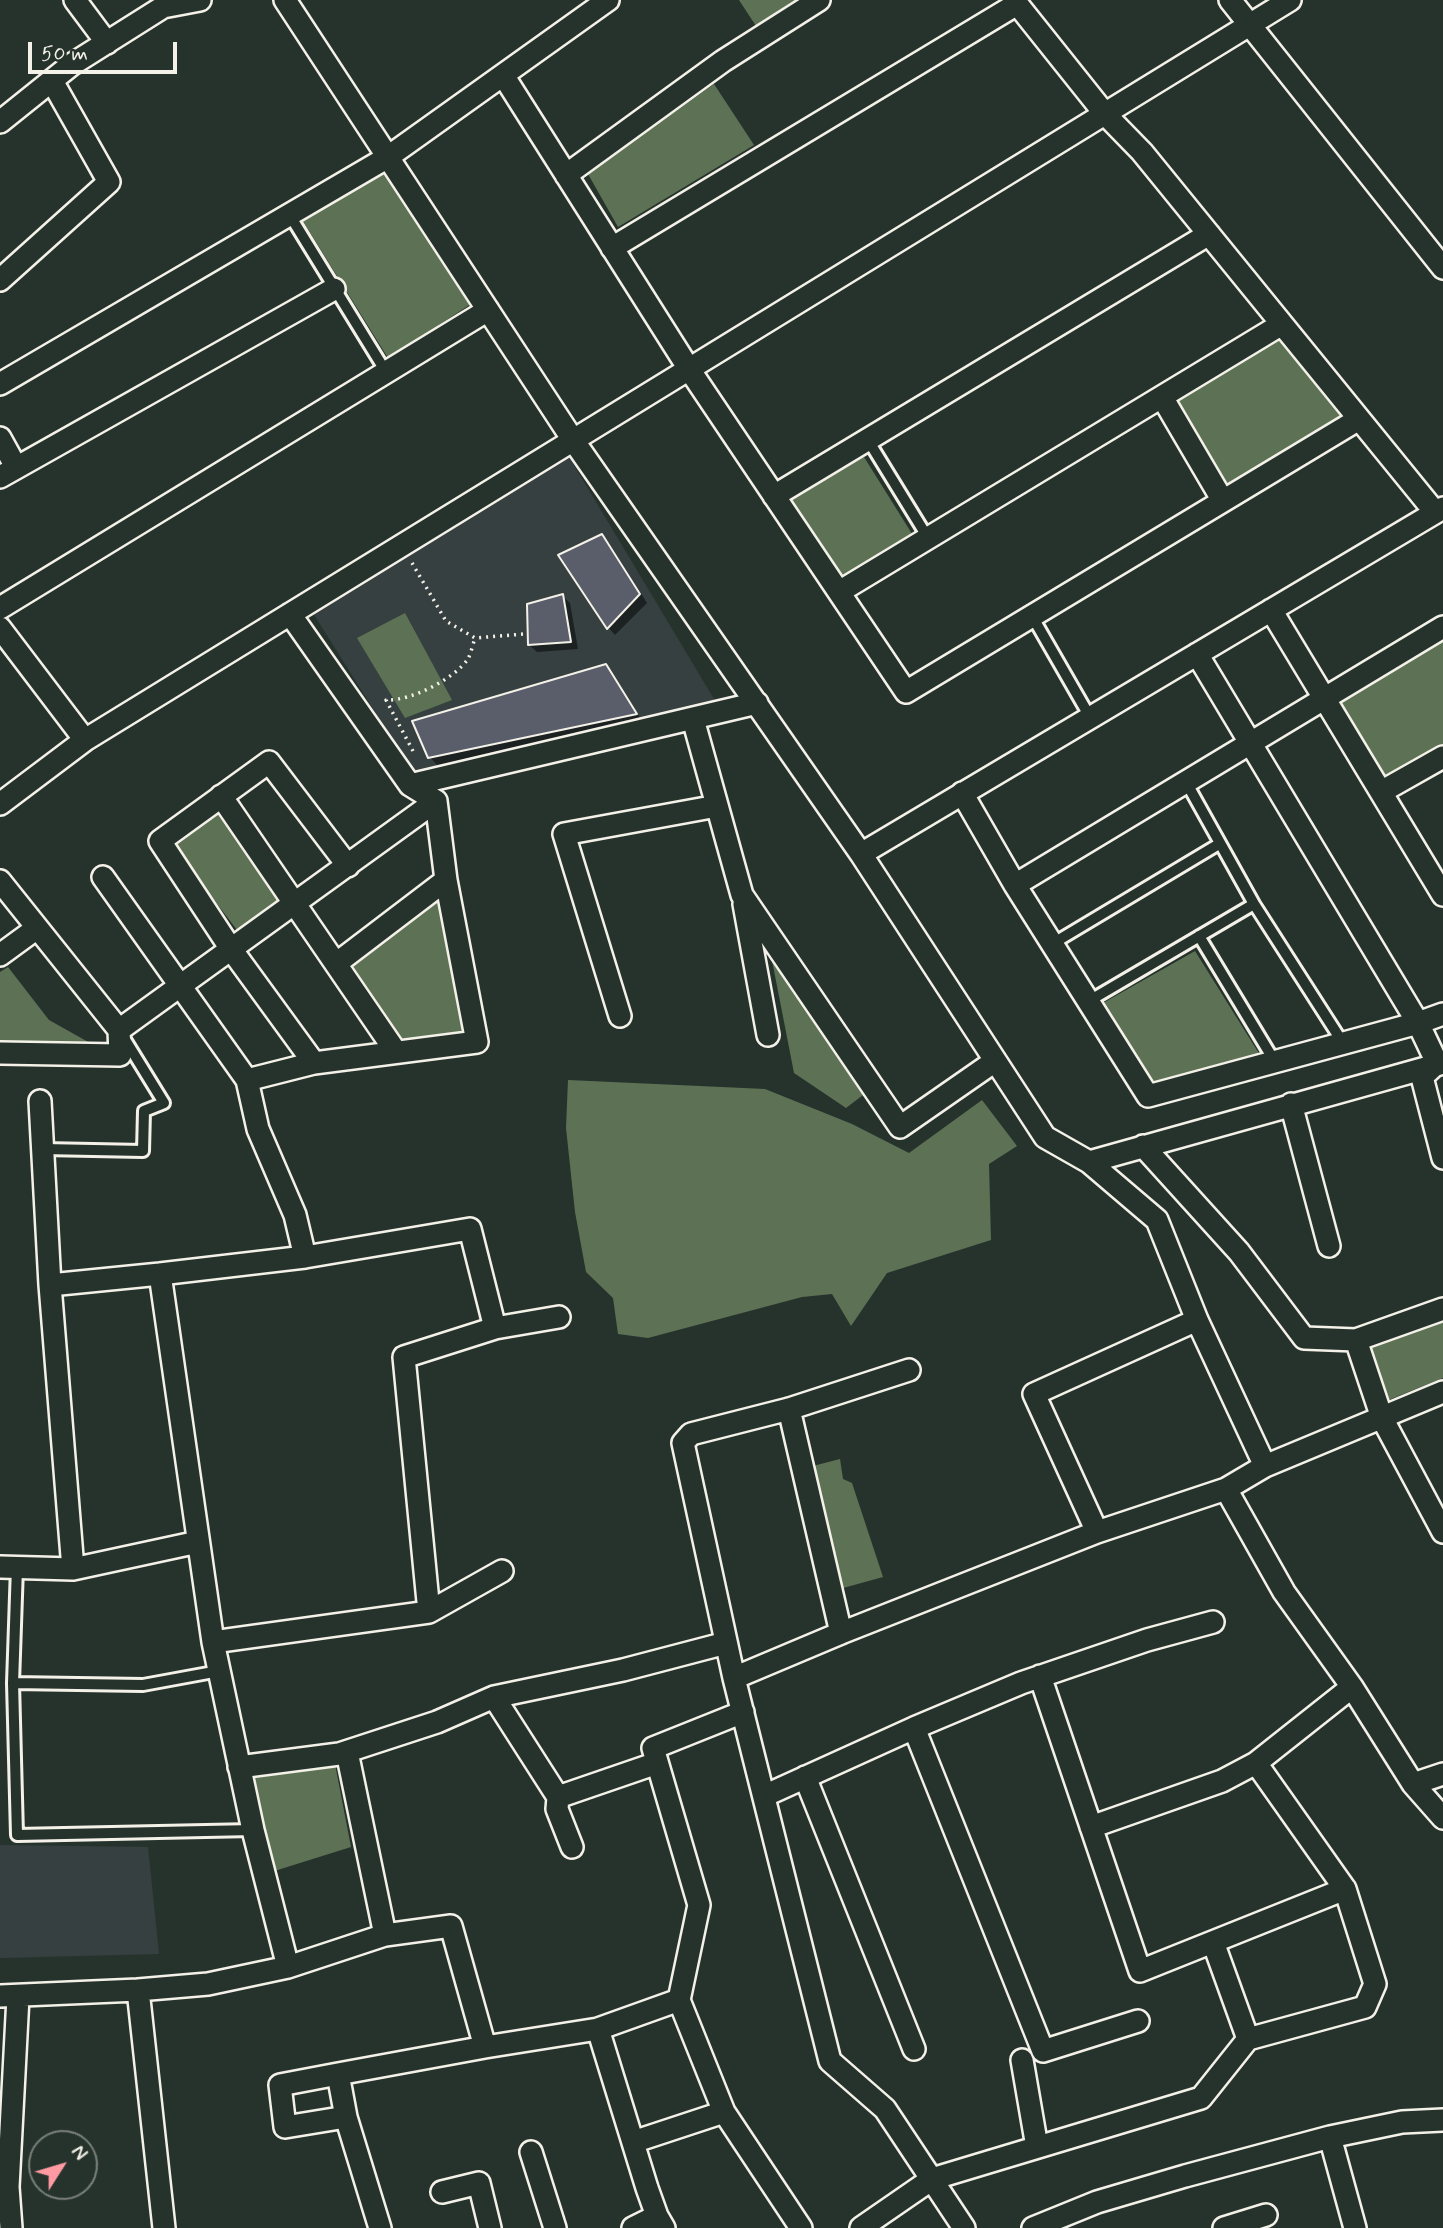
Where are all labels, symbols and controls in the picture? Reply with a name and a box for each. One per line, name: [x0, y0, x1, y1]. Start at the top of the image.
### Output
scale bar: [32, 28, 180, 72]
text: 50 m: [41, 40, 88, 68]
north arrow: [28, 2130, 98, 2200]
text: N: [65, 2141, 92, 2166]

